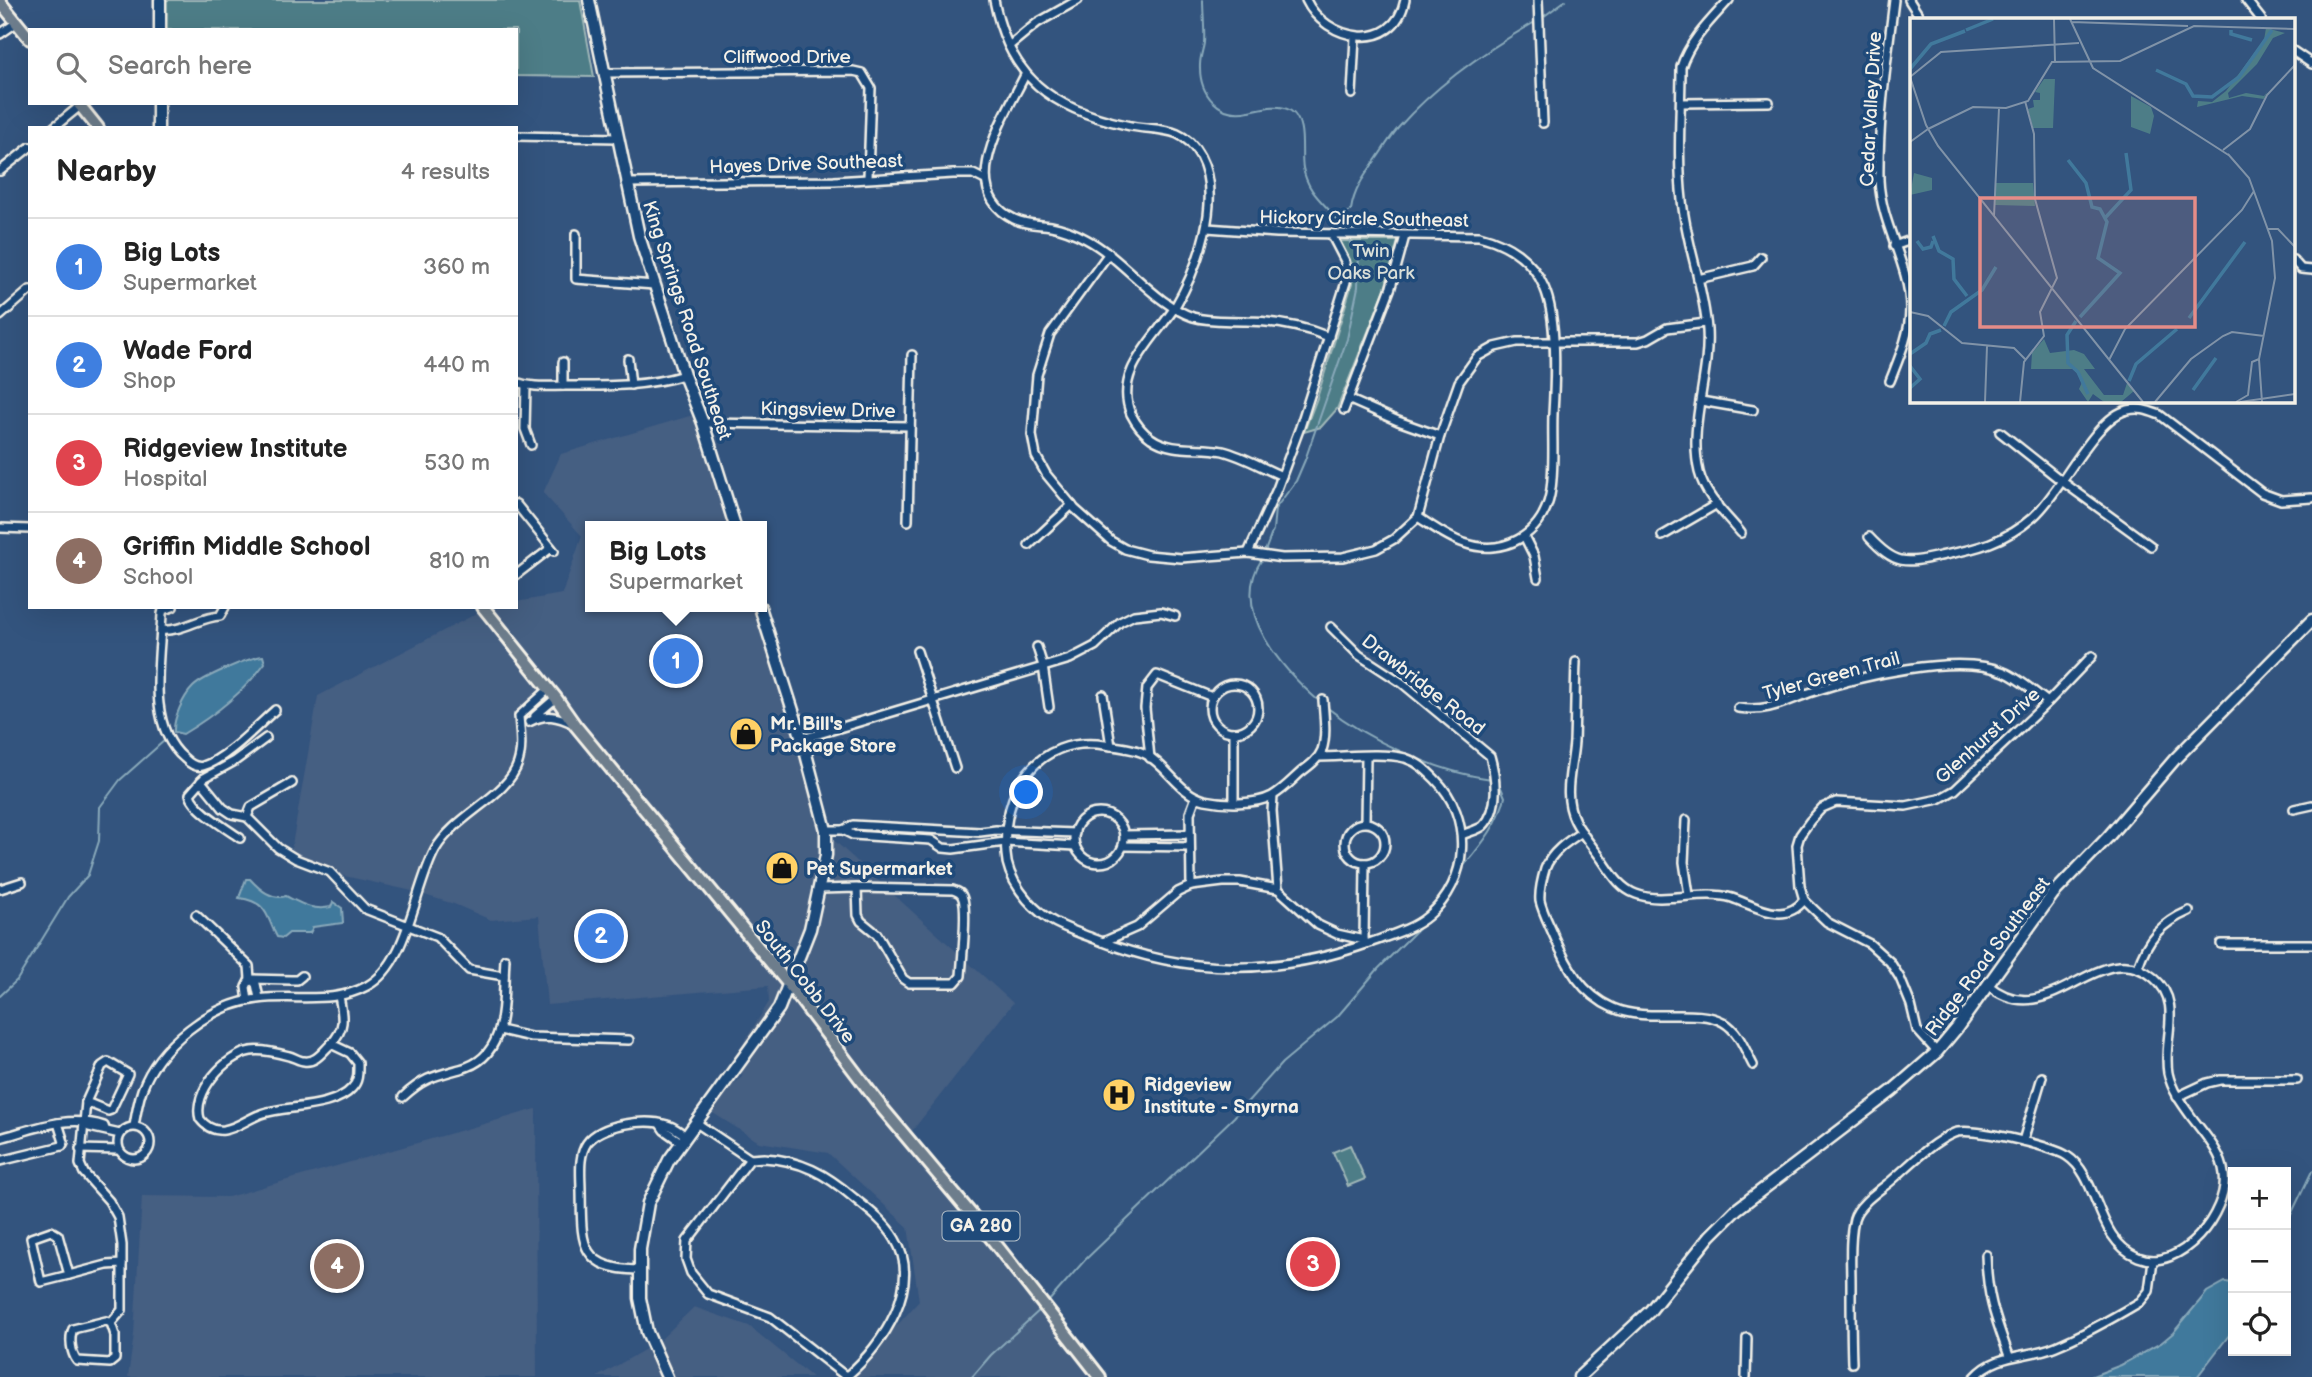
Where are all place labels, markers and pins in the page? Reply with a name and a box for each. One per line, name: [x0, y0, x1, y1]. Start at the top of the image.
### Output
pin: 1: [653, 635, 699, 687]
place label: Mr. Bill's Package Store: [770, 713, 896, 758]
shop icon: Mr. Bill's Package Store: [727, 715, 765, 753]
shop icon: Pet Supermarket: [763, 849, 801, 887]
place label: Pet Supermarket: [806, 858, 953, 881]
pin: 2: [578, 910, 624, 962]
place label: Ridgeview Institute - Smyrna: [1144, 1074, 1299, 1119]
hospital icon: Ridgeview Institute - Smyrna: [1100, 1076, 1138, 1114]
pin: 3: [1290, 1238, 1336, 1290]
pin: 4: [314, 1240, 360, 1292]

